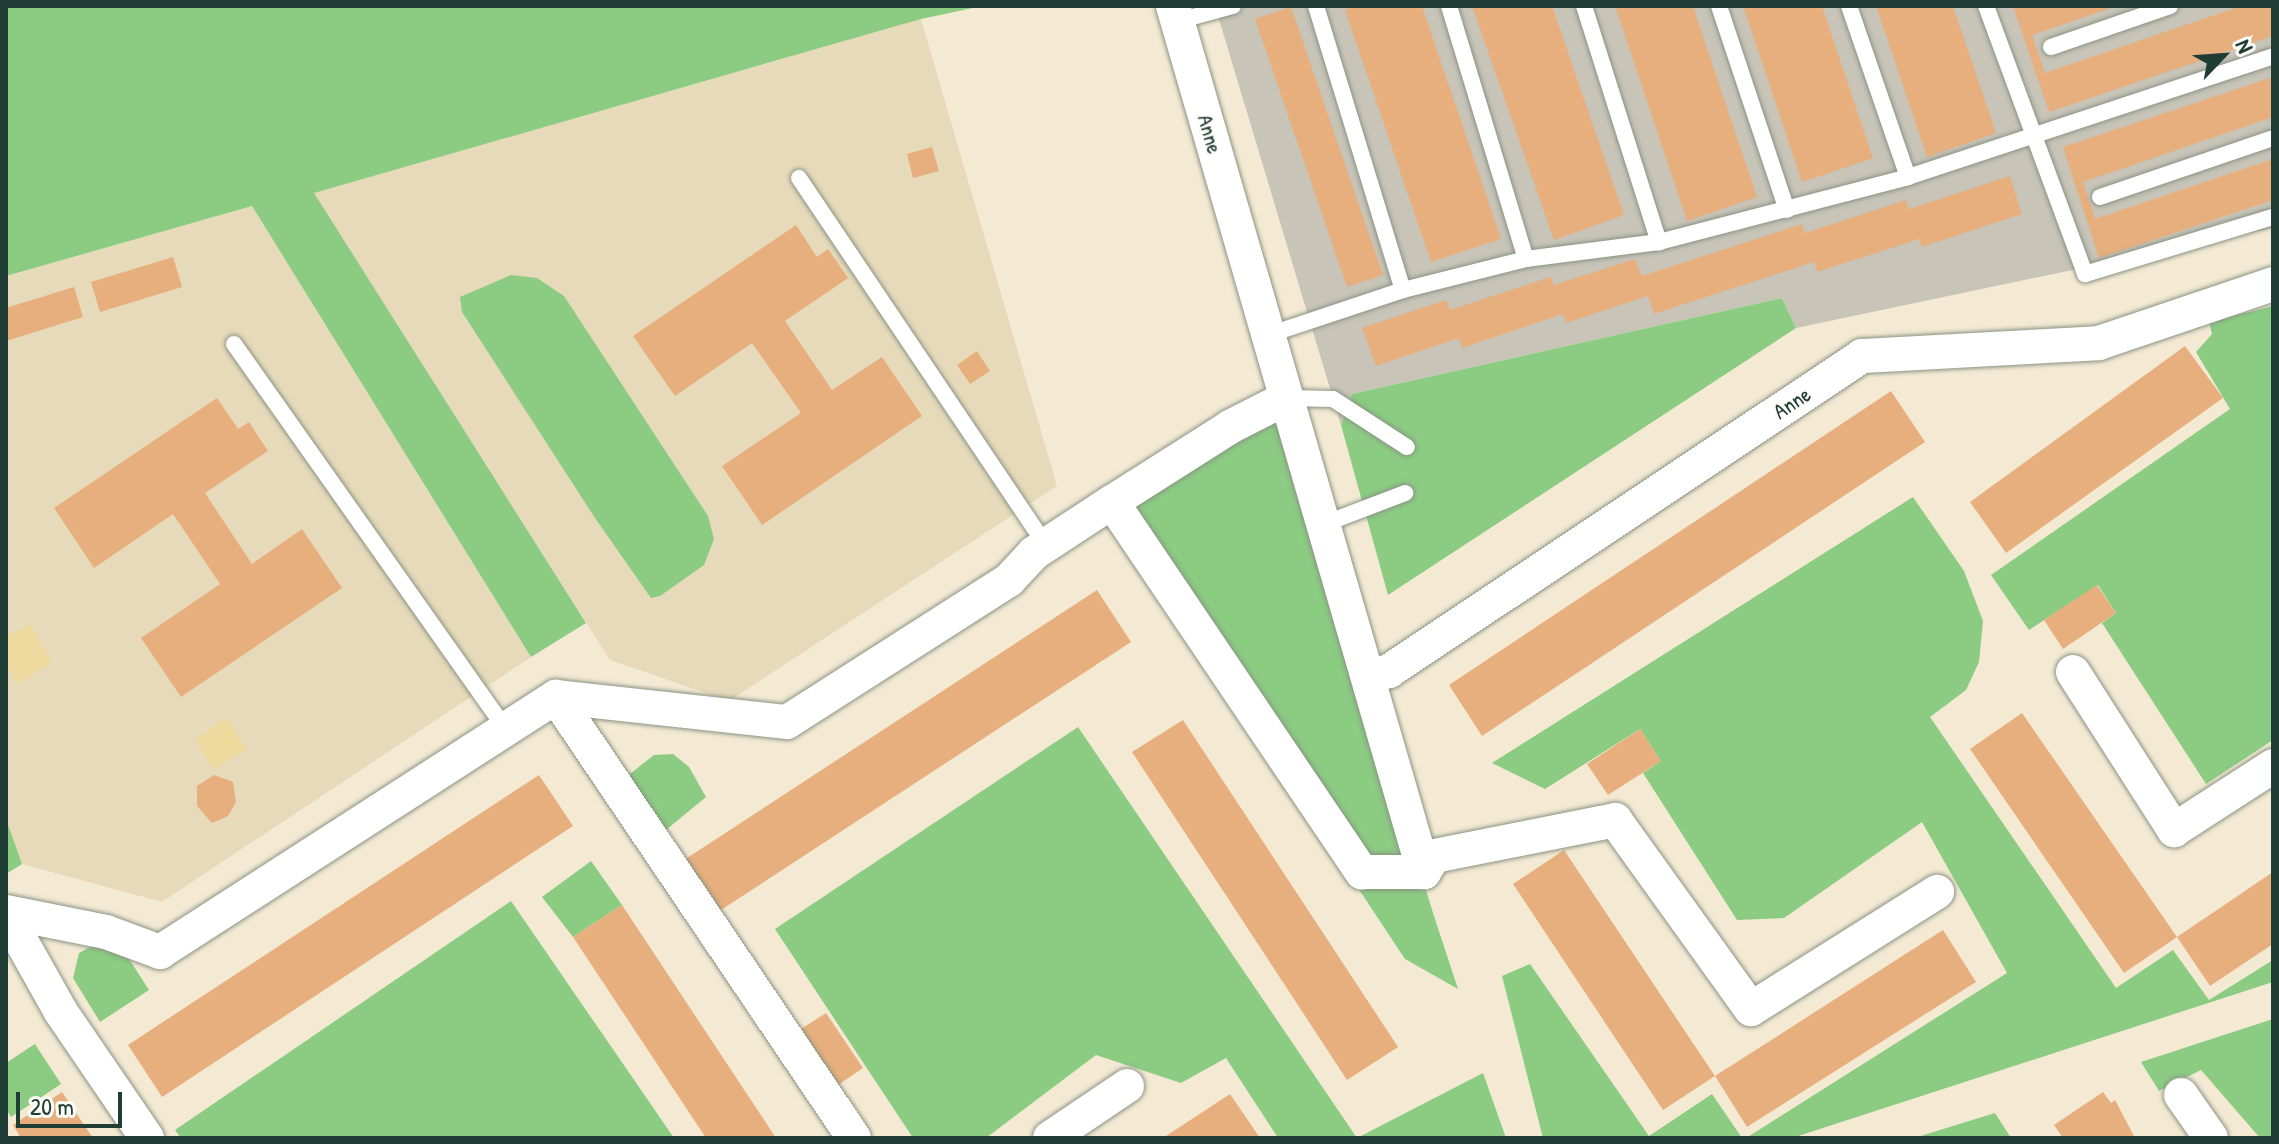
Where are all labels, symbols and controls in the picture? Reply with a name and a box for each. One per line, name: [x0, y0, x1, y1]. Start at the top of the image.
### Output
north arrow: [2183, 16, 2263, 96]
text: N: [2229, 34, 2261, 58]
street label: Anne: [1192, 111, 1228, 157]
street label: Anne: [1768, 381, 1816, 425]
scale bar: [20, 1076, 126, 1126]
text: 20 m: [30, 1090, 74, 1122]

